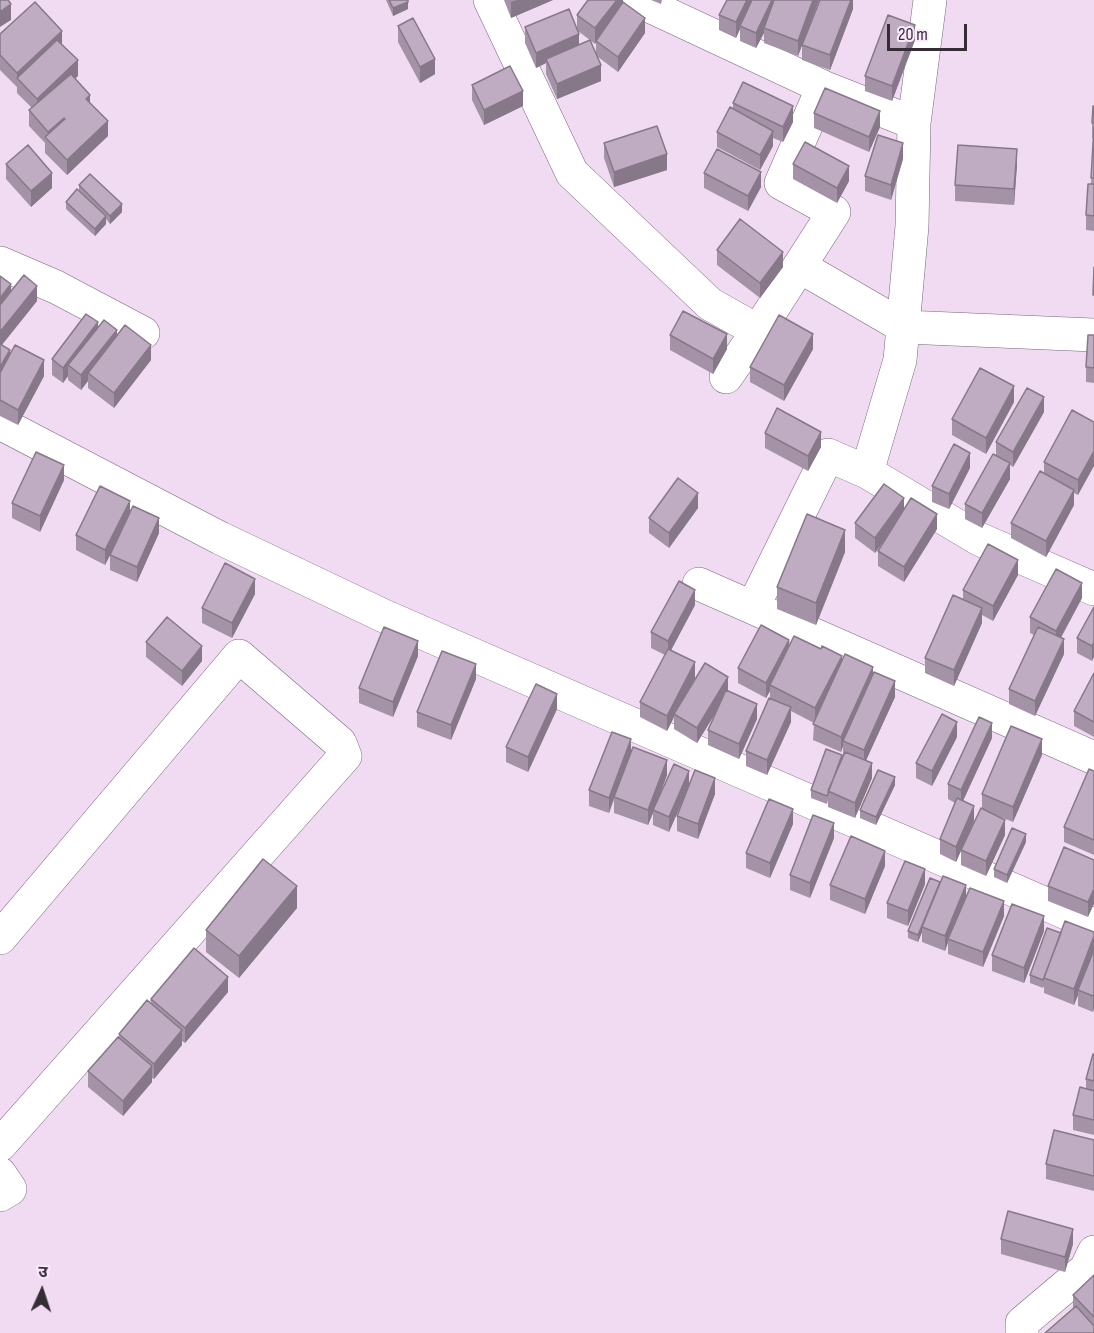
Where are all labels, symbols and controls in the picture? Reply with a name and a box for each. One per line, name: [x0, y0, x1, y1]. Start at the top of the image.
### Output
scale bar: [890, 12, 970, 50]
text: 20 m: [898, 24, 928, 45]
north arrow: [12, 1261, 72, 1321]
text: उ: [38, 1263, 48, 1282]

